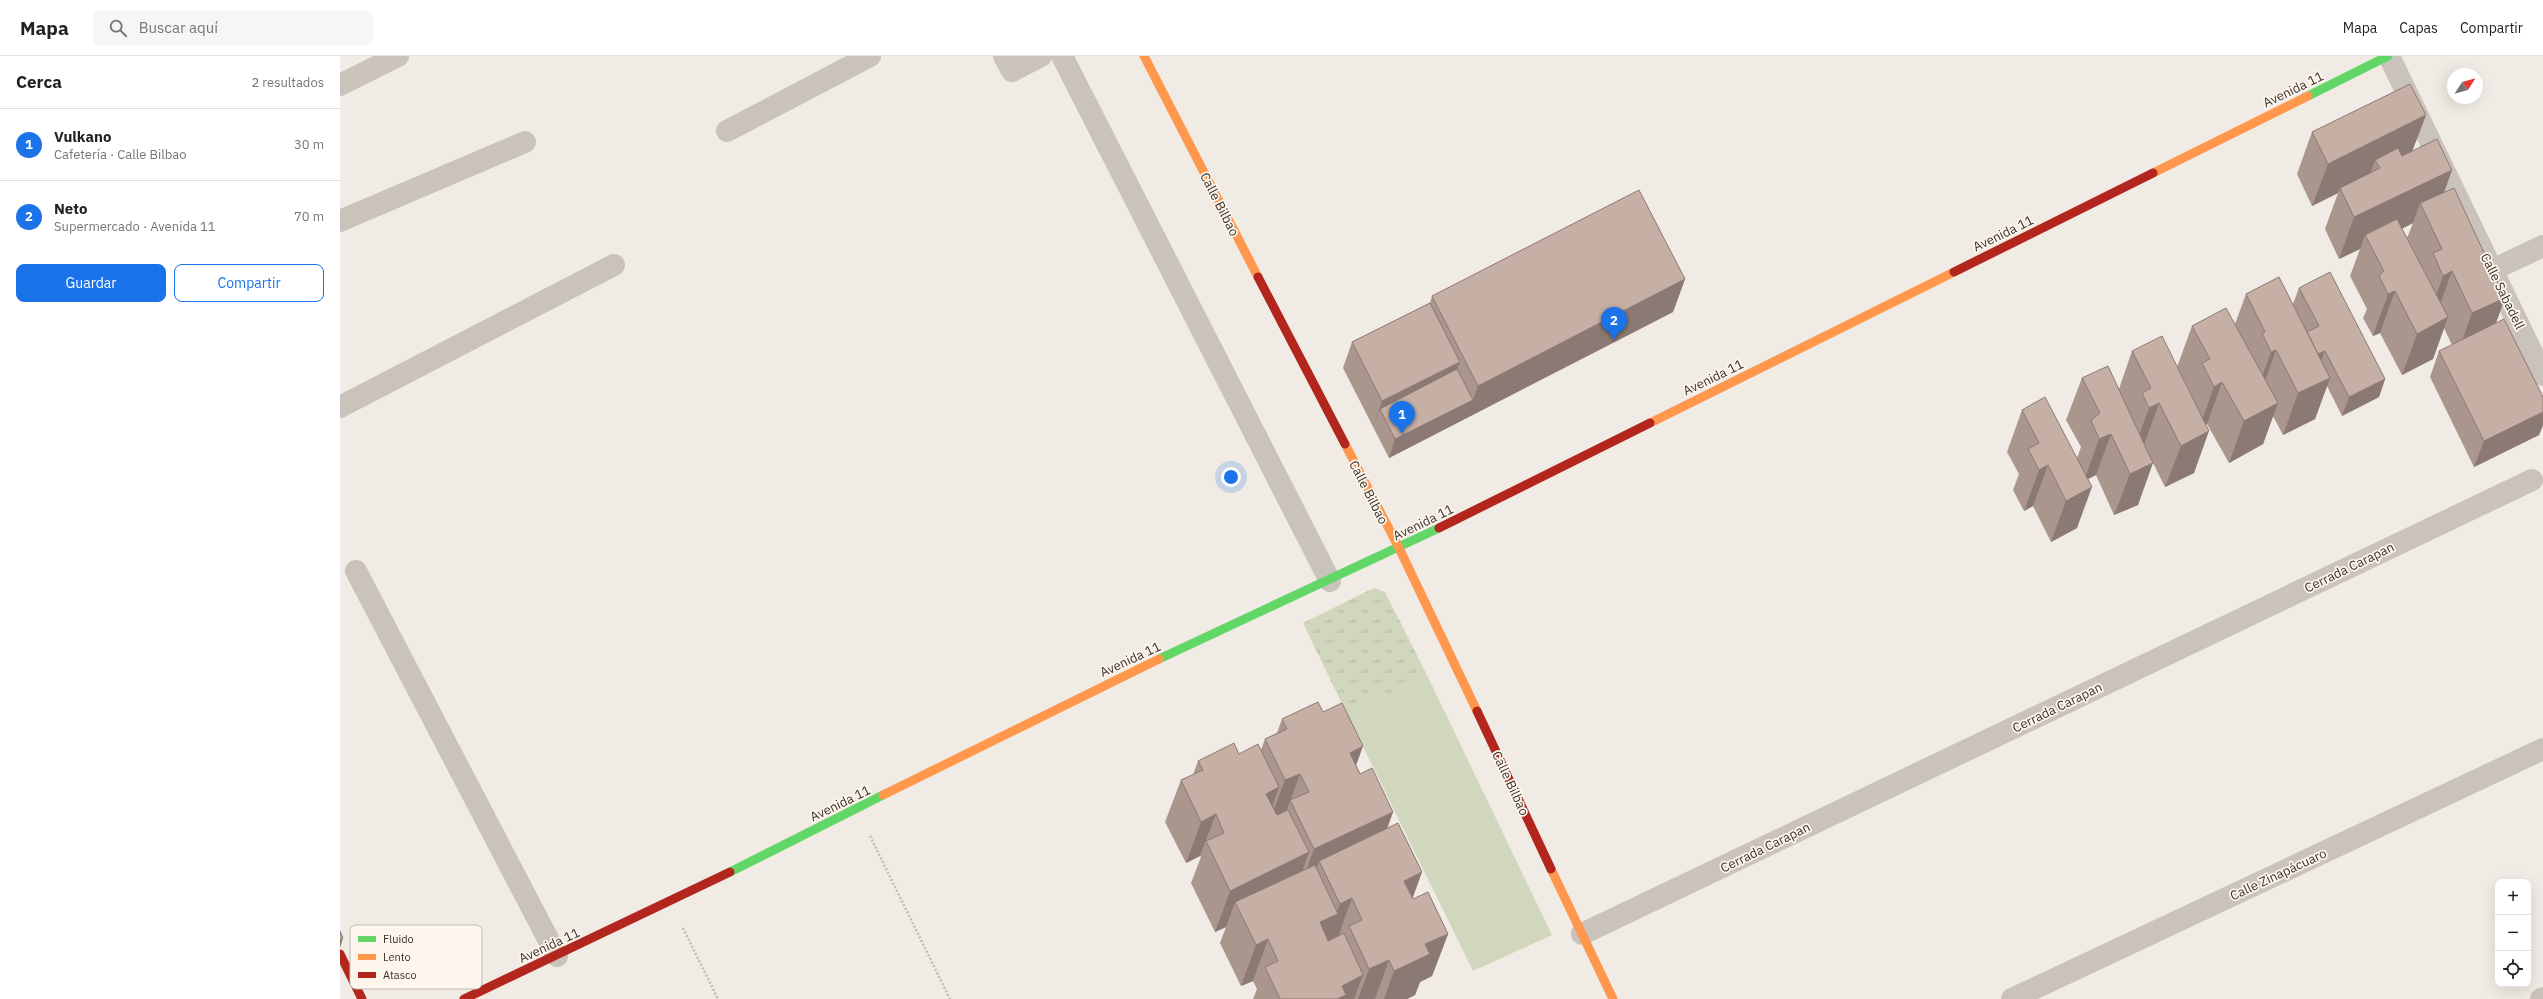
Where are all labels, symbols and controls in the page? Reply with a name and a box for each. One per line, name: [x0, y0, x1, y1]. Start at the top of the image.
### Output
search box: [93, 10, 373, 46]
text: Mapa: [20, 16, 69, 40]
icon: search: [107, 17, 129, 39]
text: Buscar aquí: [139, 18, 218, 37]
text: Mapa: [2343, 19, 2377, 37]
text: Capas: [2399, 19, 2438, 37]
text: Compartir: [2460, 19, 2523, 37]
street label: Avenida 11: [2260, 67, 2326, 111]
north arrow: [2447, 68, 2483, 104]
text: Cerca: [16, 71, 62, 93]
text: 2 resultados: [251, 74, 324, 91]
text: Vulkano: [54, 127, 111, 146]
text: 1: [25, 136, 33, 153]
text: 30 m: [294, 136, 324, 153]
text: Cafetería · Calle Bilbao: [54, 146, 187, 163]
street label: Calle Bilbao: [1196, 170, 1243, 239]
text: Neto: [54, 199, 87, 218]
text: 2: [25, 208, 33, 225]
text: 70 m: [294, 208, 324, 225]
street label: Avenida 11: [1970, 211, 2036, 255]
text: Supermercado · Avenida 11: [54, 218, 216, 235]
street label: Calle Sabadell: [2477, 250, 2529, 333]
button: Guardar: [16, 264, 166, 302]
button: Compartir: [174, 264, 324, 302]
pin: 2: [1601, 307, 1627, 340]
street label: Avenida 11: [1680, 355, 1746, 399]
pin: 1: [1389, 401, 1415, 434]
street label: Calle Bilbao: [1345, 458, 1392, 527]
your location: [1221, 467, 1241, 487]
street label: Avenida 11: [1390, 500, 1456, 544]
street label: Cerrada Carapan: [2302, 538, 2397, 597]
street label: Avenida 11: [1097, 638, 1164, 681]
street label: Cerrada Carapan: [2010, 678, 2105, 737]
street label: Calle Bilbao: [1488, 748, 1533, 818]
street label: Avenida 11: [807, 781, 873, 825]
street label: Cerrada Carapan: [1718, 818, 1813, 877]
street label: Calle Zinapácuaro: [2227, 845, 2329, 904]
map controls: [2495, 879, 2531, 987]
button: +: [2495, 879, 2531, 915]
button: −: [2495, 915, 2531, 951]
street label: Avenida 11: [516, 924, 583, 967]
legend: [350, 925, 482, 989]
text: Fluido: [383, 932, 414, 946]
text: Lento: [383, 950, 411, 964]
button: locate: [2495, 951, 2531, 987]
text: Atasco: [383, 968, 417, 982]

